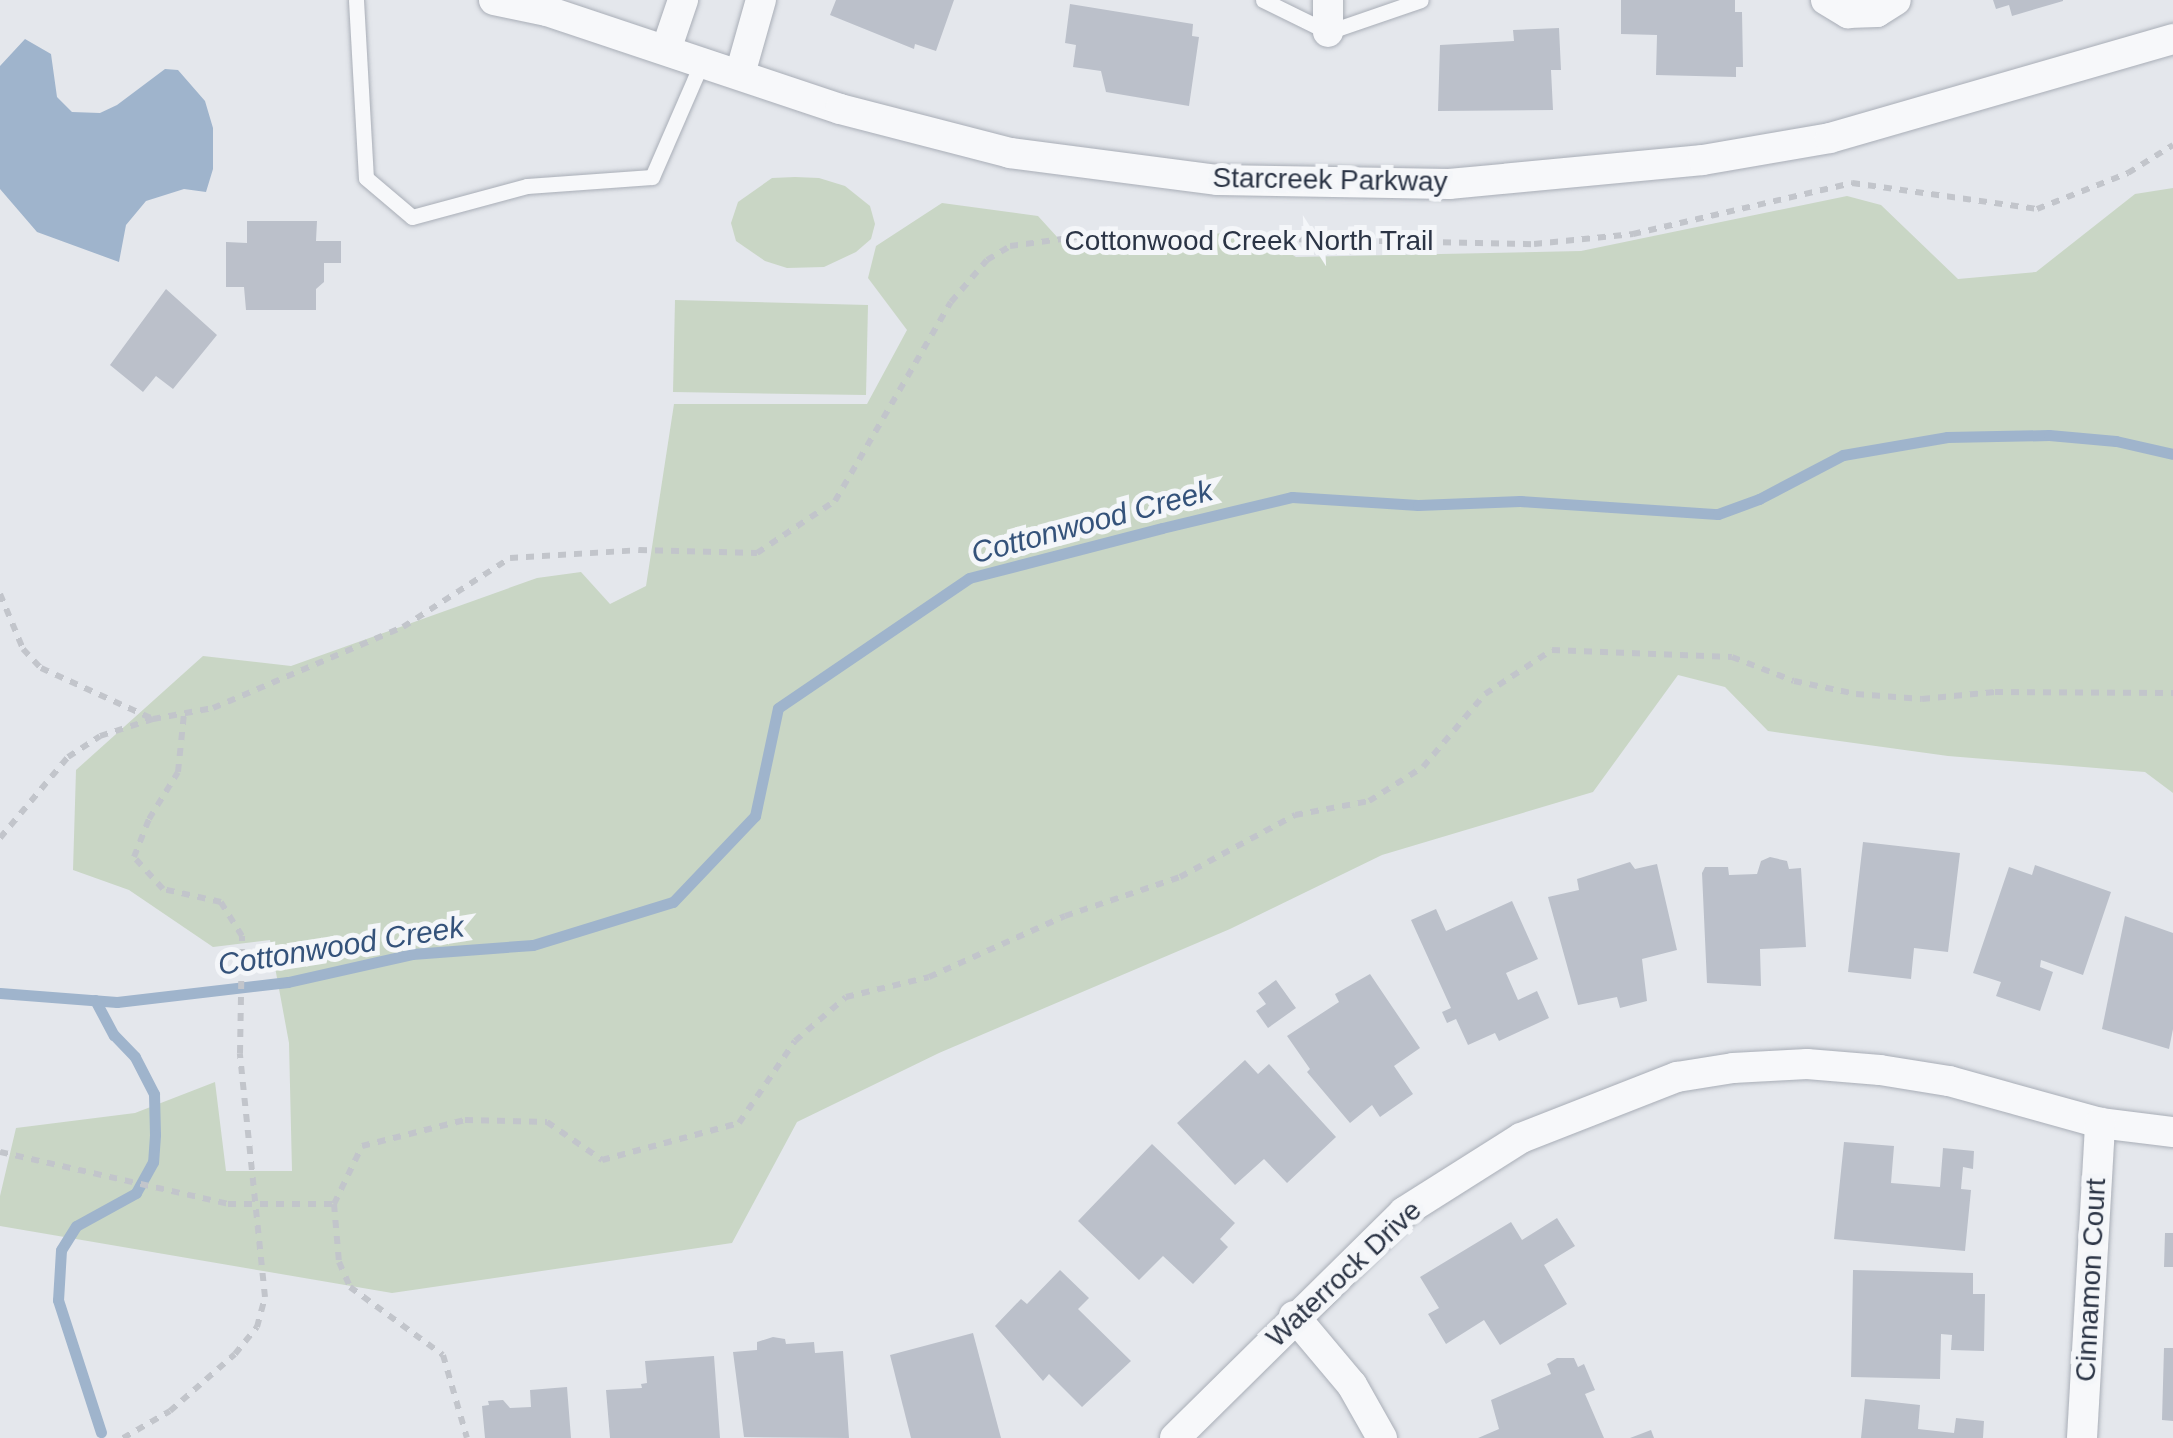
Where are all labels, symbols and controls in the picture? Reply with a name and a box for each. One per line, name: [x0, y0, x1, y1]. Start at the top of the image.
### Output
street label: Starcreek Parkway: [1212, 161, 1448, 199]
street label: Cottonwood Creek North Trail: [1064, 224, 1434, 258]
water label: Cottonwood Creek: [967, 472, 1217, 572]
water label: Cottonwood Creek: [215, 909, 467, 983]
street label: Cinnamon Court: [2069, 1177, 2113, 1383]
street label: Waterrock Drive: [1260, 1194, 1428, 1354]

